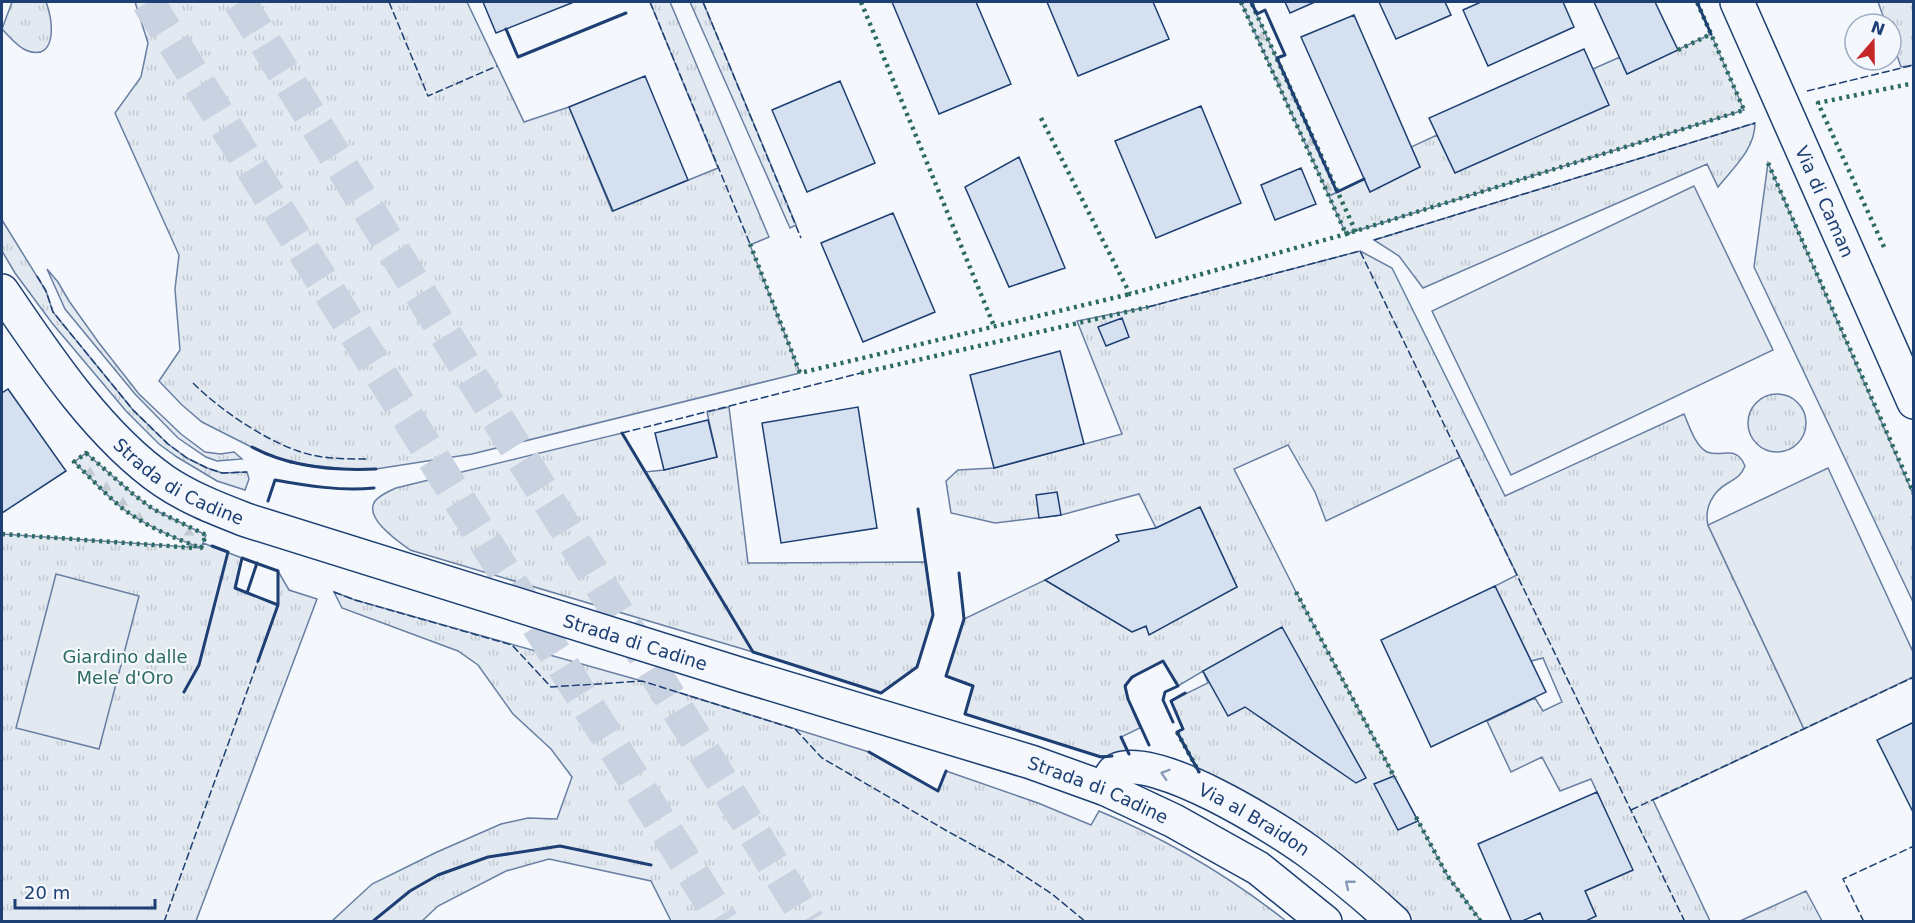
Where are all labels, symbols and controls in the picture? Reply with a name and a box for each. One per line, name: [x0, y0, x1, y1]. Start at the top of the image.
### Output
north arrow: [1843, 12, 1903, 72]
text: N: [1868, 17, 1888, 40]
street label: Via di Caman: [1791, 142, 1859, 260]
street label: Strada di Cadine: [109, 433, 247, 529]
street label: Strada di Cadine: [561, 609, 710, 674]
park label: Giardino dalle Mele d'Oro: [62, 646, 188, 688]
street label: Strada di Cadine: [1025, 751, 1172, 827]
one-way arrow: [1160, 769, 1170, 781]
street label: Via al Braidon: [1196, 778, 1314, 860]
scale bar: [15, 872, 154, 910]
one-way arrow: [1345, 880, 1356, 891]
text: 20 m: [24, 882, 70, 903]

